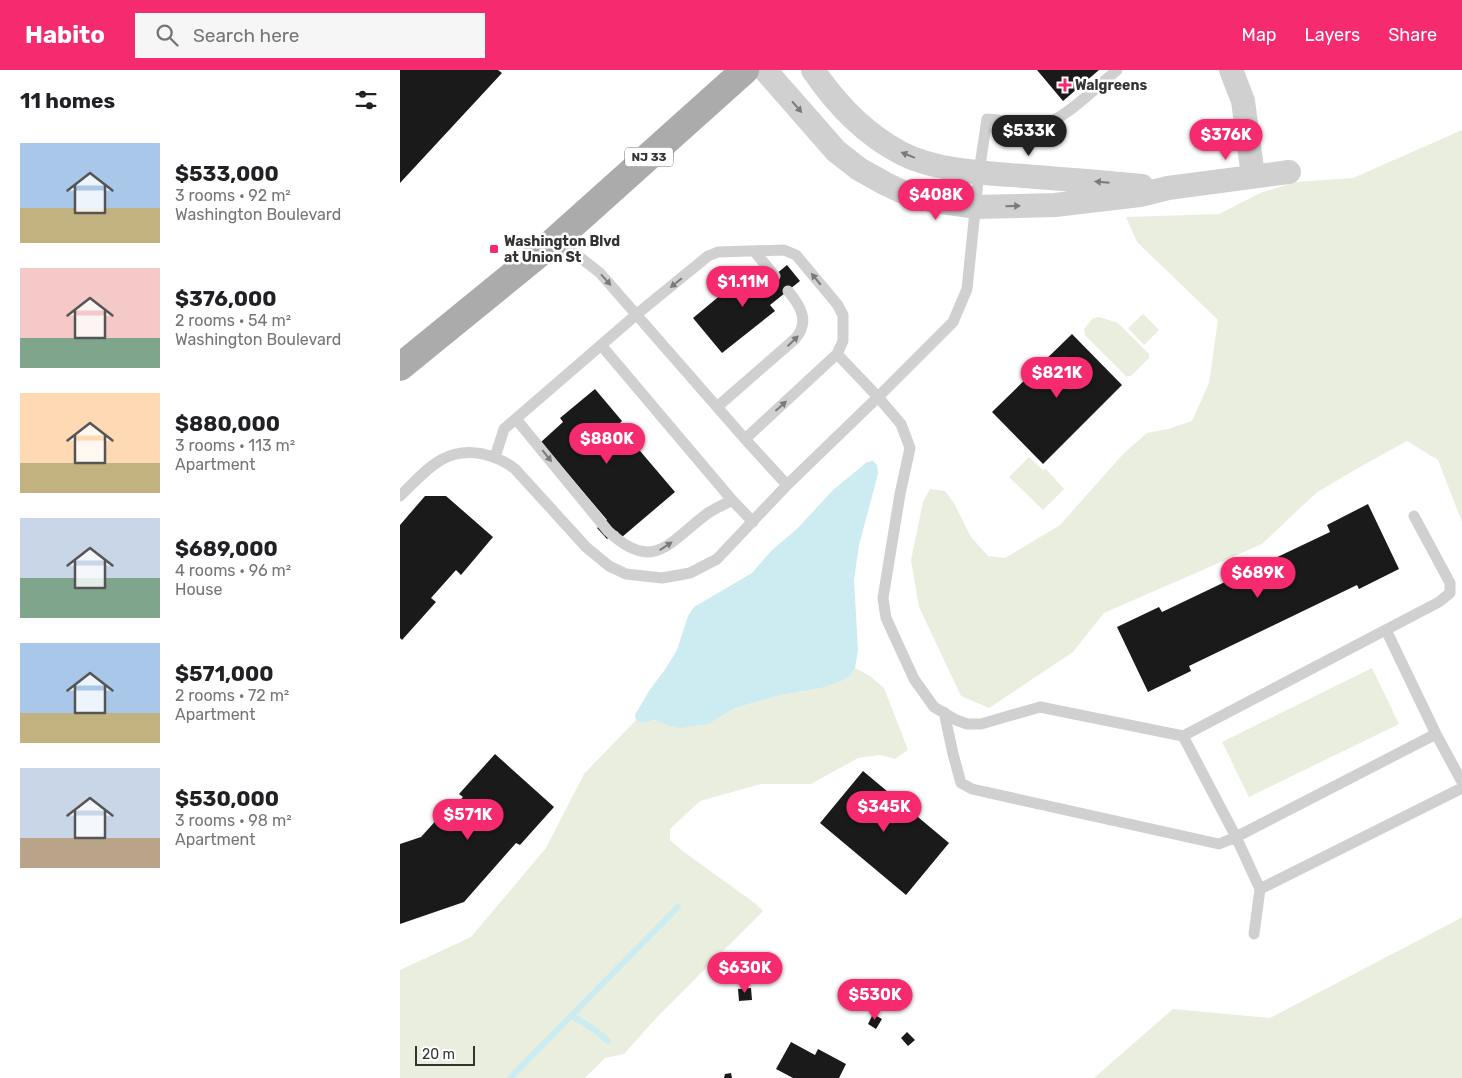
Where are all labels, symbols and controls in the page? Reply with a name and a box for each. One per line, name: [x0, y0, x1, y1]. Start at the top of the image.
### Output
search box: [135, 13, 485, 58]
text: Habito: [25, 21, 105, 49]
icon: search: [153, 21, 181, 49]
text: Search here: [193, 24, 300, 47]
text: Map: [1242, 24, 1277, 46]
text: Layers: [1305, 24, 1360, 46]
text: Share: [1388, 24, 1437, 46]
place label: Walgreens: [1075, 77, 1147, 94]
marker: Walgreens: [1059, 79, 1071, 91]
icon: filters: [352, 86, 380, 114]
text: 11 homes: [20, 88, 115, 113]
one-way arrow: [791, 100, 803, 112]
pin: $533K: [994, 114, 1064, 157]
pin: $376K: [1191, 118, 1261, 161]
text: $533K: [1003, 121, 1055, 140]
text: $376K: [1200, 125, 1252, 144]
road number: NJ 33: [625, 147, 673, 166]
one-way arrow: [900, 151, 915, 158]
text: $533,000: [175, 161, 279, 186]
icon: home: [60, 163, 120, 223]
pin: $408K: [901, 178, 971, 221]
one-way arrow: [1094, 178, 1110, 186]
text: $408K: [909, 185, 963, 204]
text: 3 rooms · 92 m²: [175, 186, 291, 205]
one-way arrow: [1005, 202, 1021, 210]
text: Washington Boulevard: [175, 205, 341, 224]
place label: Washington Blvd at Union St: [504, 233, 620, 266]
marker: Washington Blvd at Union St: [488, 243, 500, 255]
pin: $1.11M: [702, 266, 784, 308]
text: $1.11M: [717, 272, 769, 291]
one-way arrow: [600, 273, 612, 285]
one-way arrow: [810, 273, 821, 286]
one-way arrow: [669, 277, 682, 288]
text: $376,000: [175, 286, 277, 311]
icon: home: [60, 288, 120, 348]
text: 2 rooms · 54 m²: [175, 311, 291, 330]
text: Washington Boulevard: [175, 330, 341, 349]
one-way arrow: [787, 335, 799, 347]
pin: $821K: [1022, 356, 1092, 399]
text: $821K: [1032, 363, 1082, 382]
one-way arrow: [774, 400, 786, 412]
text: $880,000: [175, 411, 280, 436]
icon: home: [60, 413, 120, 473]
pin: $880K: [572, 422, 642, 465]
text: $880K: [580, 429, 634, 448]
text: 3 rooms · 113 m²: [175, 436, 295, 455]
one-way arrow: [542, 450, 553, 463]
text: Apartment: [175, 455, 255, 474]
text: $689,000: [175, 536, 278, 561]
icon: home: [60, 538, 120, 598]
one-way arrow: [659, 541, 673, 550]
pin: $689K: [1223, 556, 1293, 599]
text: 4 rooms · 96 m²: [175, 561, 291, 580]
text: $689K: [1232, 563, 1284, 582]
text: House: [175, 580, 222, 599]
text: $571,000: [175, 661, 274, 686]
icon: home: [60, 663, 120, 723]
text: 2 rooms · 72 m²: [175, 686, 289, 705]
text: Apartment: [175, 705, 255, 724]
text: $530,000: [175, 786, 279, 811]
icon: home: [60, 788, 120, 848]
pin: $345K: [849, 790, 919, 833]
text: $345K: [857, 797, 911, 816]
pin: $571K: [433, 798, 503, 841]
text: $571K: [444, 805, 492, 824]
text: 3 rooms · 98 m²: [175, 811, 292, 830]
text: Apartment: [175, 830, 255, 849]
pin: $630K: [710, 952, 780, 994]
text: $630K: [718, 958, 772, 977]
pin: $530K: [840, 978, 910, 1021]
text: $530K: [848, 985, 902, 1004]
scale bar: [415, 1043, 475, 1066]
text: 20 m: [422, 1046, 455, 1063]

